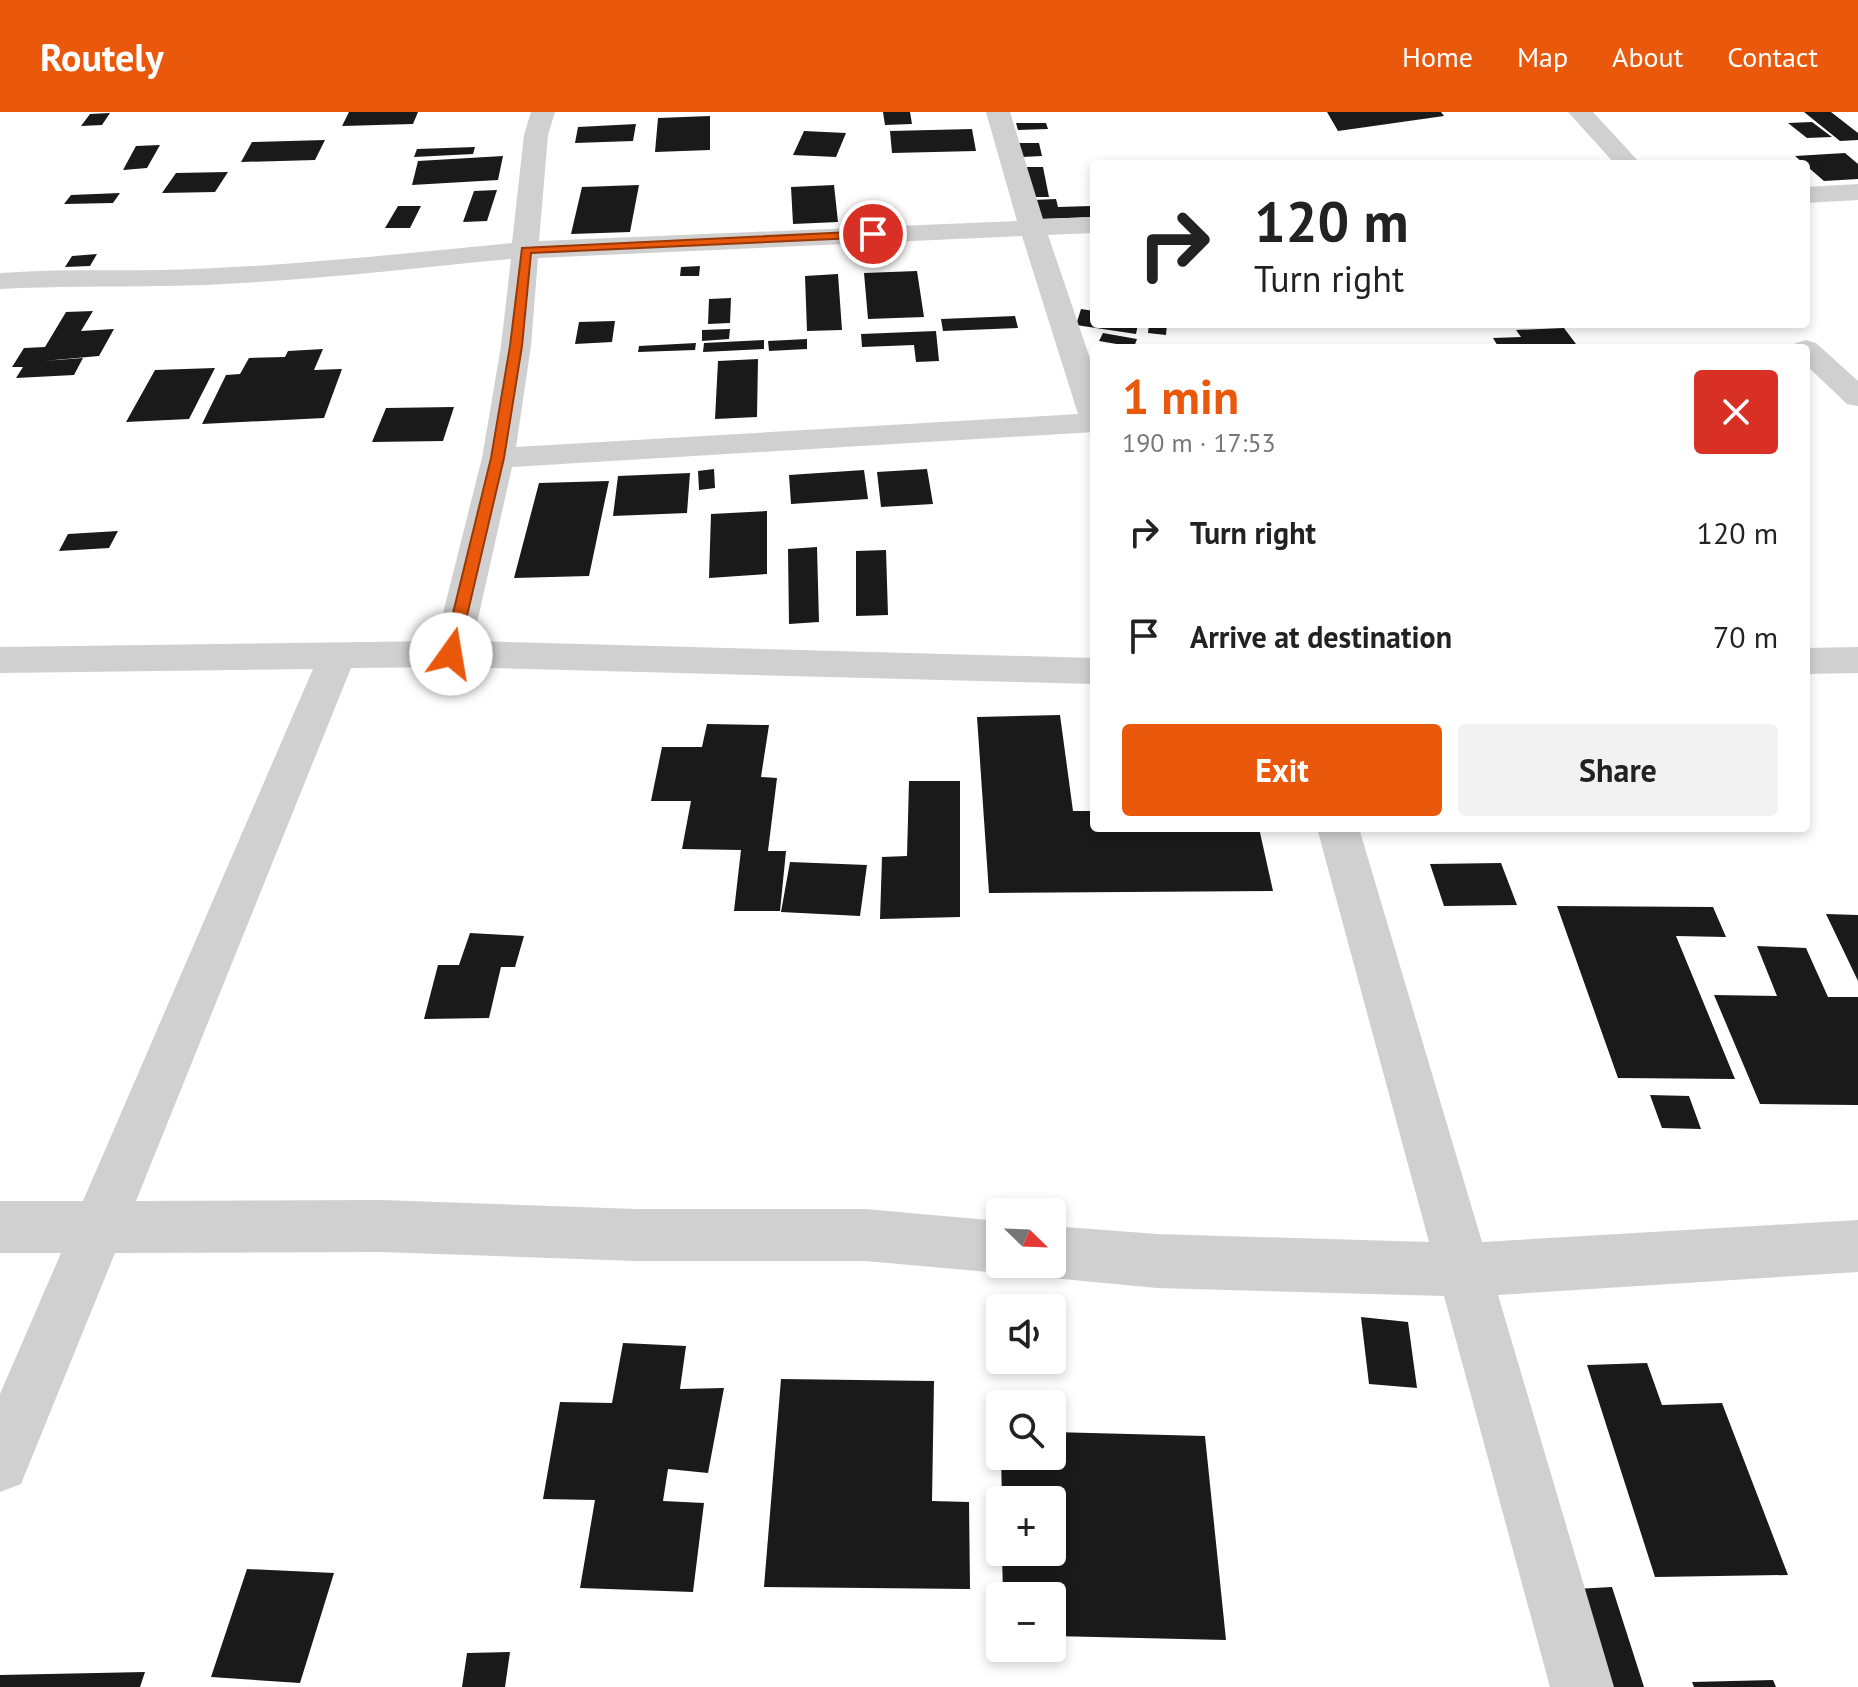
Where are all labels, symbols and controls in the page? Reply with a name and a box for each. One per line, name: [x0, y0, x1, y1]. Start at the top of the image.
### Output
text: Routely: [40, 32, 164, 81]
text: Home: [1402, 38, 1473, 75]
text: Map: [1517, 38, 1568, 75]
text: About: [1612, 38, 1683, 75]
text: Contact: [1727, 38, 1818, 75]
text: 120 m: [1254, 185, 1409, 257]
icon: right: [1122, 192, 1226, 296]
pin: [839, 200, 907, 268]
icon: arrive: [851, 212, 895, 256]
text: Turn right: [1254, 255, 1404, 302]
text: 1 min: [1122, 365, 1239, 427]
button: close: [1694, 370, 1778, 454]
text: 190 m · 17:53: [1122, 426, 1276, 459]
icon: right: [1122, 510, 1166, 554]
text: Turn right: [1190, 513, 1316, 552]
text: 120 m: [1697, 513, 1778, 552]
position arrow: [409, 612, 493, 696]
icon: arrive: [1122, 614, 1166, 658]
text: Arrive at destination: [1190, 617, 1452, 656]
text: 70 m: [1713, 617, 1778, 656]
button: Exit: [1122, 724, 1442, 816]
button: Share: [1458, 724, 1778, 816]
north arrow: [986, 1198, 1066, 1278]
map controls: [986, 1198, 1066, 1662]
button: sound: [986, 1294, 1066, 1374]
button: search: [986, 1390, 1066, 1470]
button: +: [986, 1486, 1066, 1566]
button: −: [986, 1582, 1066, 1662]

